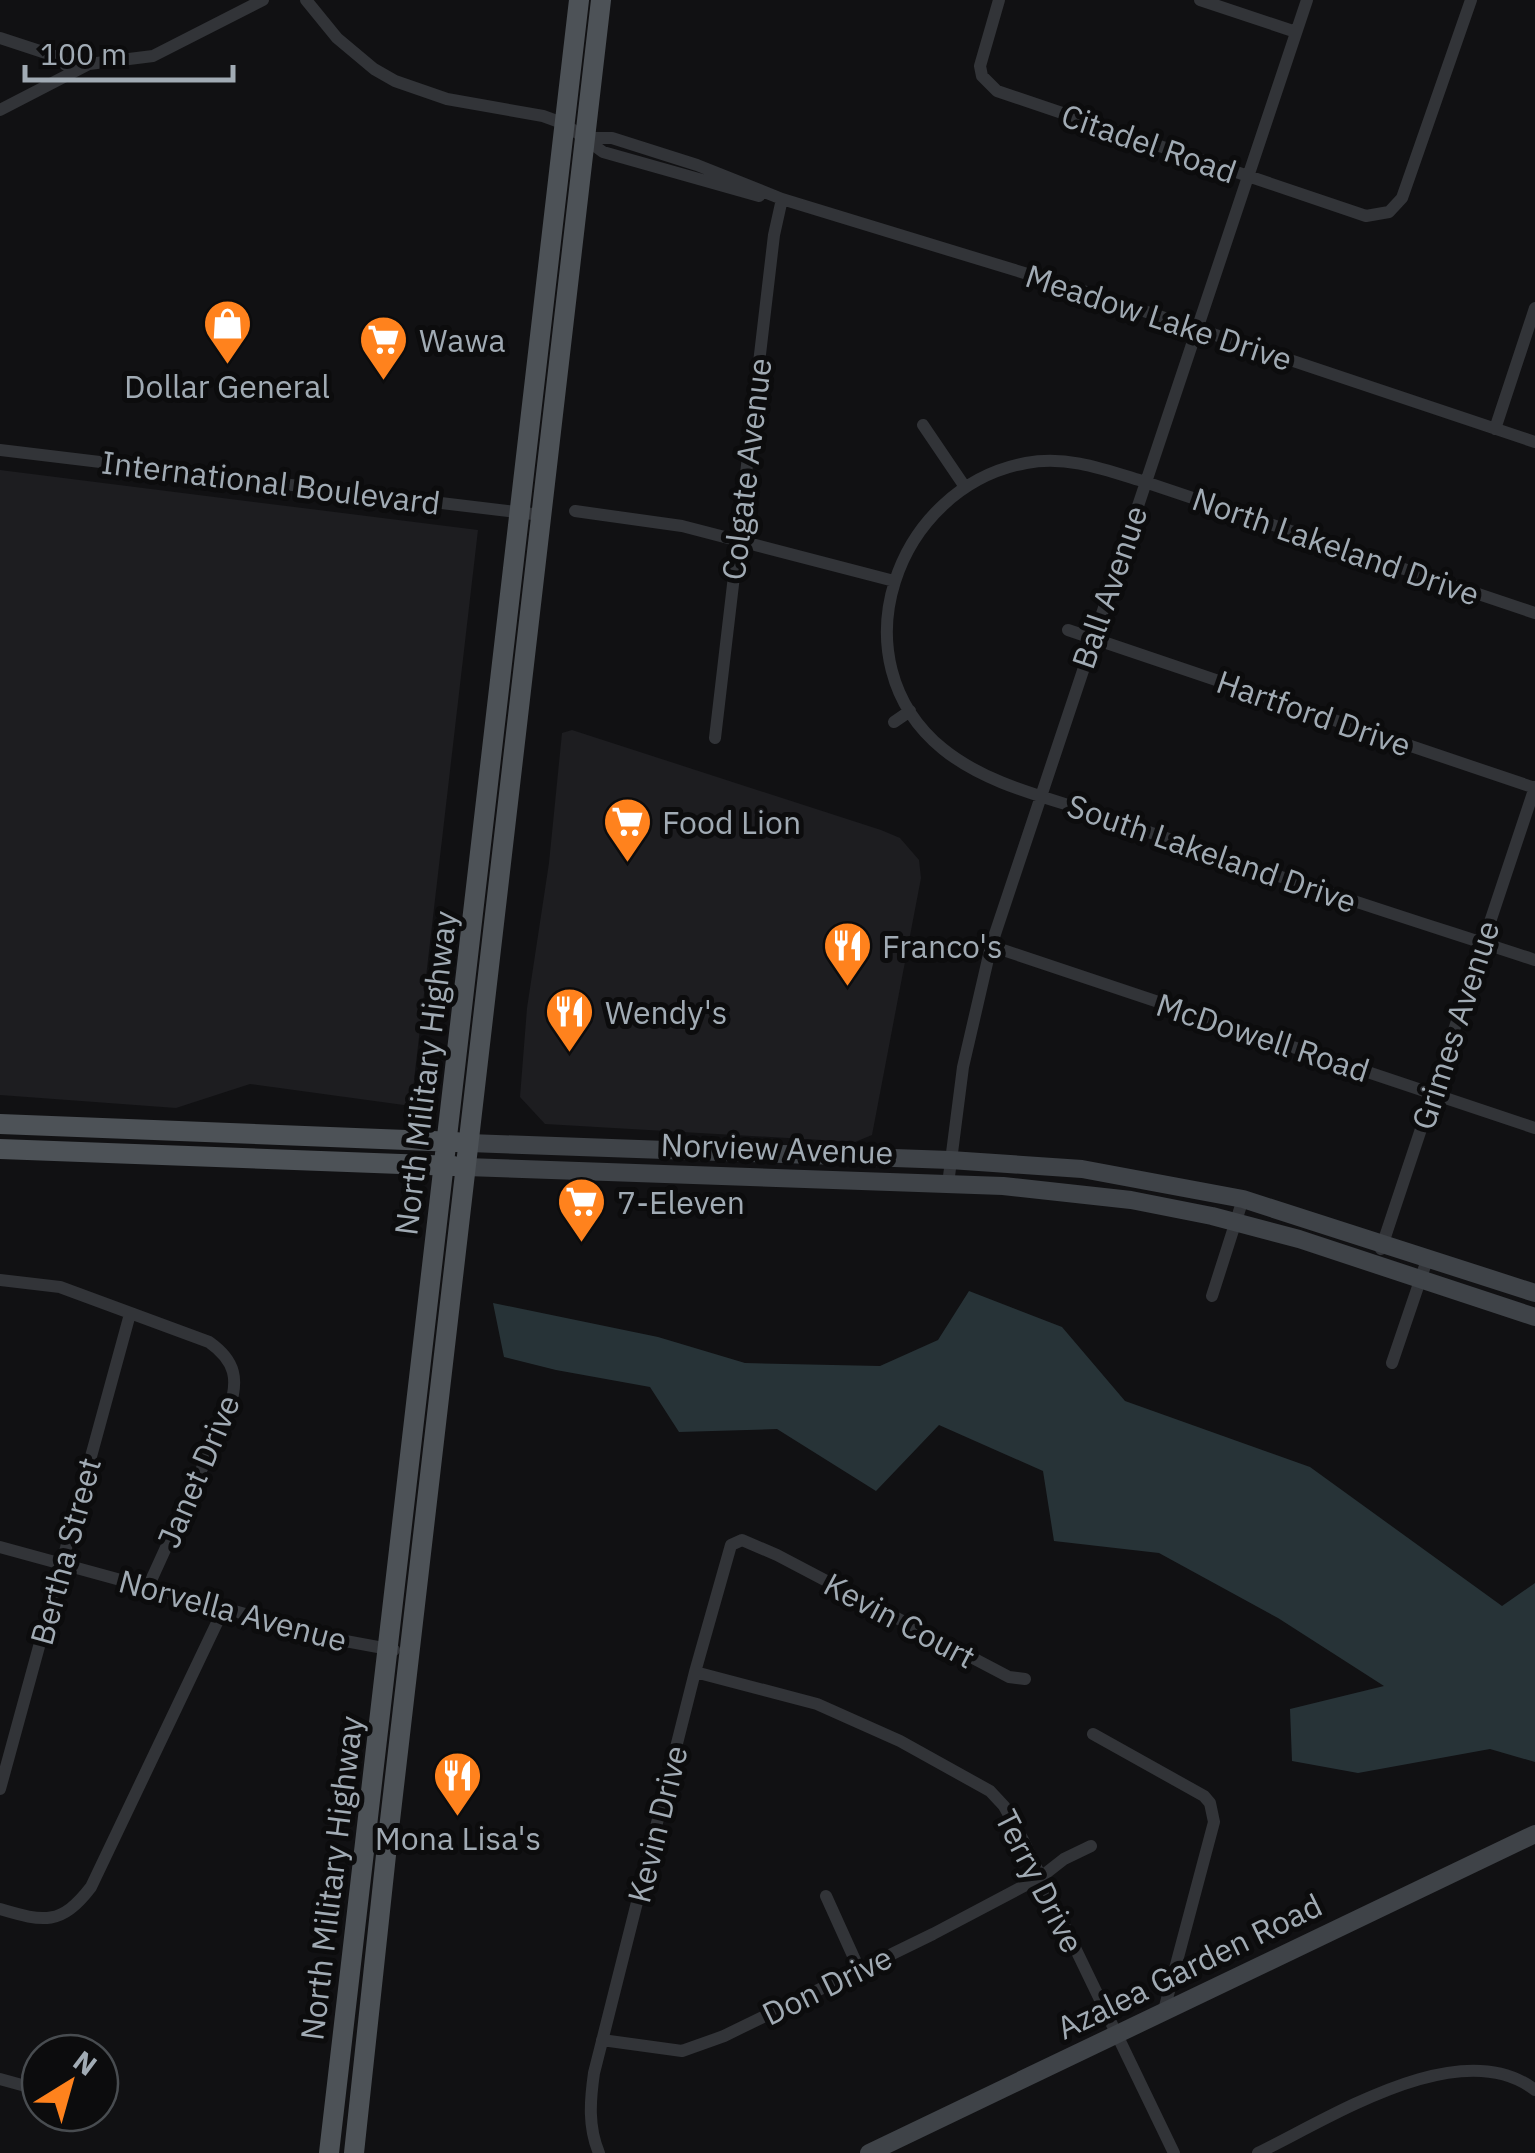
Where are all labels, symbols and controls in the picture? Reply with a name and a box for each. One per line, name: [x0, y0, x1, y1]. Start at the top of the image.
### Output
scale bar: [25, 20, 232, 82]
text: 100 m: [40, 34, 127, 73]
street label: Citadel Road: [1056, 93, 1242, 193]
street label: Meadow Lake Drive: [1020, 254, 1298, 380]
shop icon: Dollar General: [201, 298, 253, 366]
supermarket icon: Wawa: [358, 314, 410, 382]
place label: Wawa: [419, 319, 506, 361]
street label: Colgate Avenue: [712, 356, 780, 582]
place label: Dollar General: [124, 365, 330, 407]
street label: International Boulevard: [99, 440, 443, 524]
street label: North Lakeland Drive: [1187, 477, 1485, 615]
street label: Ball Avenue: [1062, 500, 1156, 674]
street label: Hartford Drive: [1211, 660, 1417, 766]
street label: South Lakeland Drive: [1062, 784, 1362, 922]
supermarket icon: Food Lion: [601, 796, 653, 864]
place label: Food Lion: [662, 801, 801, 843]
street label: North Military Highway: [384, 908, 466, 1238]
street label: Grimes Avenue: [1401, 915, 1509, 1135]
restaurant icon: Franco's: [821, 920, 873, 988]
place label: Franco's: [882, 925, 1003, 967]
street label: McDowell Road: [1151, 983, 1375, 1091]
restaurant icon: Wendy's: [544, 986, 596, 1054]
place label: Wendy's: [605, 991, 727, 1033]
street label: Norview Avenue: [660, 1123, 894, 1173]
supermarket icon: 7-Eleven: [556, 1176, 608, 1244]
place label: 7-Eleven: [617, 1181, 745, 1223]
street label: Janet Drive: [147, 1388, 249, 1554]
street label: Bertha Street: [20, 1453, 110, 1649]
street label: Norvella Avenue: [114, 1559, 352, 1661]
street label: Kevin Court: [817, 1563, 983, 1677]
street label: North Military Highway: [290, 1713, 372, 2043]
street label: Kevin Drive: [617, 1741, 697, 1907]
restaurant icon: Mona Lisa's: [432, 1750, 484, 1818]
street label: Terry Drive: [986, 1802, 1094, 1960]
place label: Mona Lisa's: [375, 1817, 541, 1859]
street label: Azalea Garden Road: [1049, 1884, 1329, 2048]
street label: Don Drive: [755, 1936, 899, 2034]
north arrow: [20, 2033, 120, 2133]
text: N: [66, 2042, 105, 2084]

